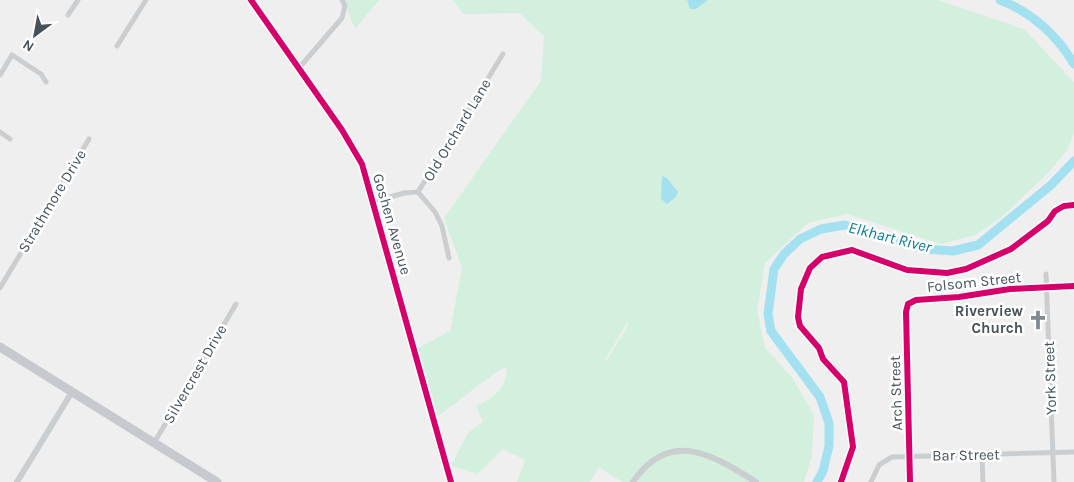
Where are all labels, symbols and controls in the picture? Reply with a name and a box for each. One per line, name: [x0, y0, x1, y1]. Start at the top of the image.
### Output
north arrow: [10, 10, 60, 60]
text: N: [20, 36, 37, 55]
street label: Old Orchard Lane: [419, 75, 495, 185]
street label: Strathmore Drive: [14, 146, 90, 256]
street label: Goshen Avenue: [369, 171, 415, 277]
water label: Elkhart River: [847, 218, 934, 257]
street label: Folsom Street: [926, 268, 1022, 296]
place label: Riverview Church: [955, 302, 1024, 337]
church icon: Riverview Church: [1027, 309, 1049, 331]
street label: Silvercrest Drive: [159, 321, 231, 427]
street label: York Street: [1040, 340, 1060, 415]
street label: Arch Street: [886, 355, 906, 431]
street label: Bar Street: [932, 445, 1000, 465]

